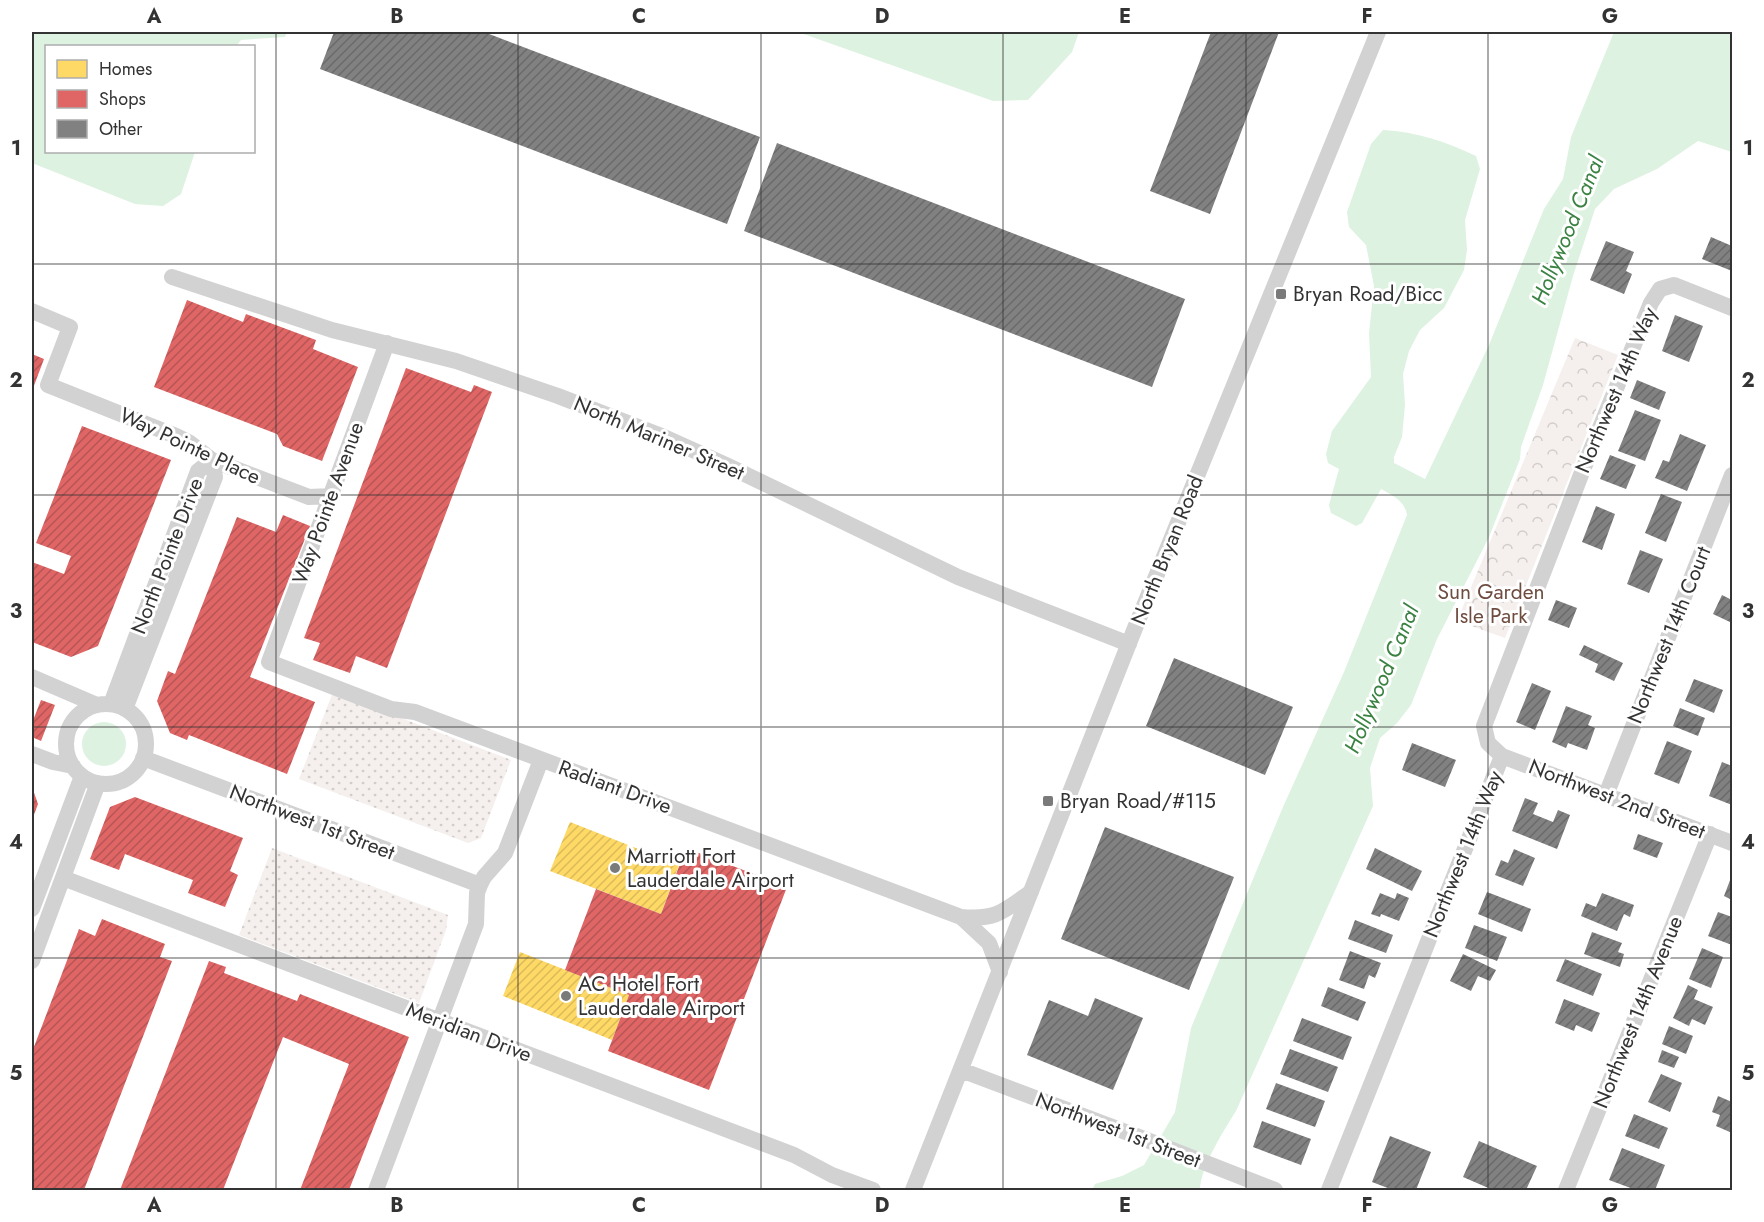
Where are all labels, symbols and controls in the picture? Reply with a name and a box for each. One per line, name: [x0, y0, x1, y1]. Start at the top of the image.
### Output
text: A: [146, 2, 162, 31]
text: B: [390, 2, 404, 31]
text: C: [632, 2, 646, 31]
text: D: [875, 2, 889, 31]
text: E: [1119, 2, 1131, 31]
text: F: [1361, 2, 1373, 31]
text: G: [1602, 2, 1618, 31]
legend: [45, 45, 255, 153]
text: Homes: [99, 56, 152, 82]
text: Shops: [99, 86, 146, 112]
text: Other: [99, 116, 143, 142]
text: 1: [11, 134, 21, 163]
text: 1: [1743, 134, 1753, 163]
water label: Hollywood Canal: [1523, 150, 1612, 309]
place label: Bryan Road/Bicc: [1293, 279, 1443, 309]
marker: Bryan Road/Bicc: [1274, 287, 1288, 301]
street label: Northwest 14th Way: [1568, 302, 1665, 478]
text: 2: [9, 366, 23, 395]
text: 2: [1741, 366, 1755, 395]
street label: North Mariner Street: [569, 389, 749, 487]
street label: Way Pointe Place: [115, 400, 266, 492]
street label: Way Pointe Avenue: [285, 418, 371, 588]
street label: North Bryan Road: [1123, 471, 1211, 629]
street label: North Pointe Drive: [123, 473, 211, 638]
street label: Northwest 14th Court: [1620, 542, 1718, 728]
park label: Sun Garden Isle Park: [1437, 577, 1545, 631]
text: 3: [10, 597, 22, 626]
text: 3: [1742, 597, 1754, 626]
water label: Hollywood Canal: [1335, 599, 1427, 758]
street label: Northwest 2nd Street: [1524, 752, 1710, 846]
street label: Radiant Drive: [554, 753, 676, 821]
street label: Northwest 14th Way: [1416, 765, 1510, 942]
street label: Northwest 1st Street: [225, 777, 399, 867]
place label: Bryan Road/#115: [1060, 786, 1216, 816]
marker: Bryan Road/#115: [1041, 794, 1055, 808]
text: 4: [9, 828, 23, 857]
text: 4: [1741, 828, 1755, 857]
place label: Marriott Fort Lauderdale Airport: [627, 841, 794, 895]
marker: Marriott Fort Lauderdale Airport: [608, 861, 622, 875]
street label: Northwest 14th Avenue: [1586, 911, 1690, 1113]
place label: AC Hotel Fort Lauderdale Airport: [578, 969, 745, 1023]
marker: AC Hotel Fort Lauderdale Airport: [559, 989, 573, 1003]
street label: Meridian Drive: [402, 994, 536, 1070]
text: 5: [10, 1059, 23, 1088]
text: 5: [1742, 1059, 1755, 1088]
street label: Northwest 1st Street: [1031, 1085, 1205, 1175]
text: A: [146, 1191, 162, 1220]
text: B: [390, 1191, 404, 1220]
text: C: [632, 1191, 646, 1220]
text: D: [875, 1191, 889, 1220]
text: E: [1119, 1191, 1131, 1220]
text: F: [1361, 1191, 1373, 1220]
text: G: [1602, 1191, 1618, 1220]

